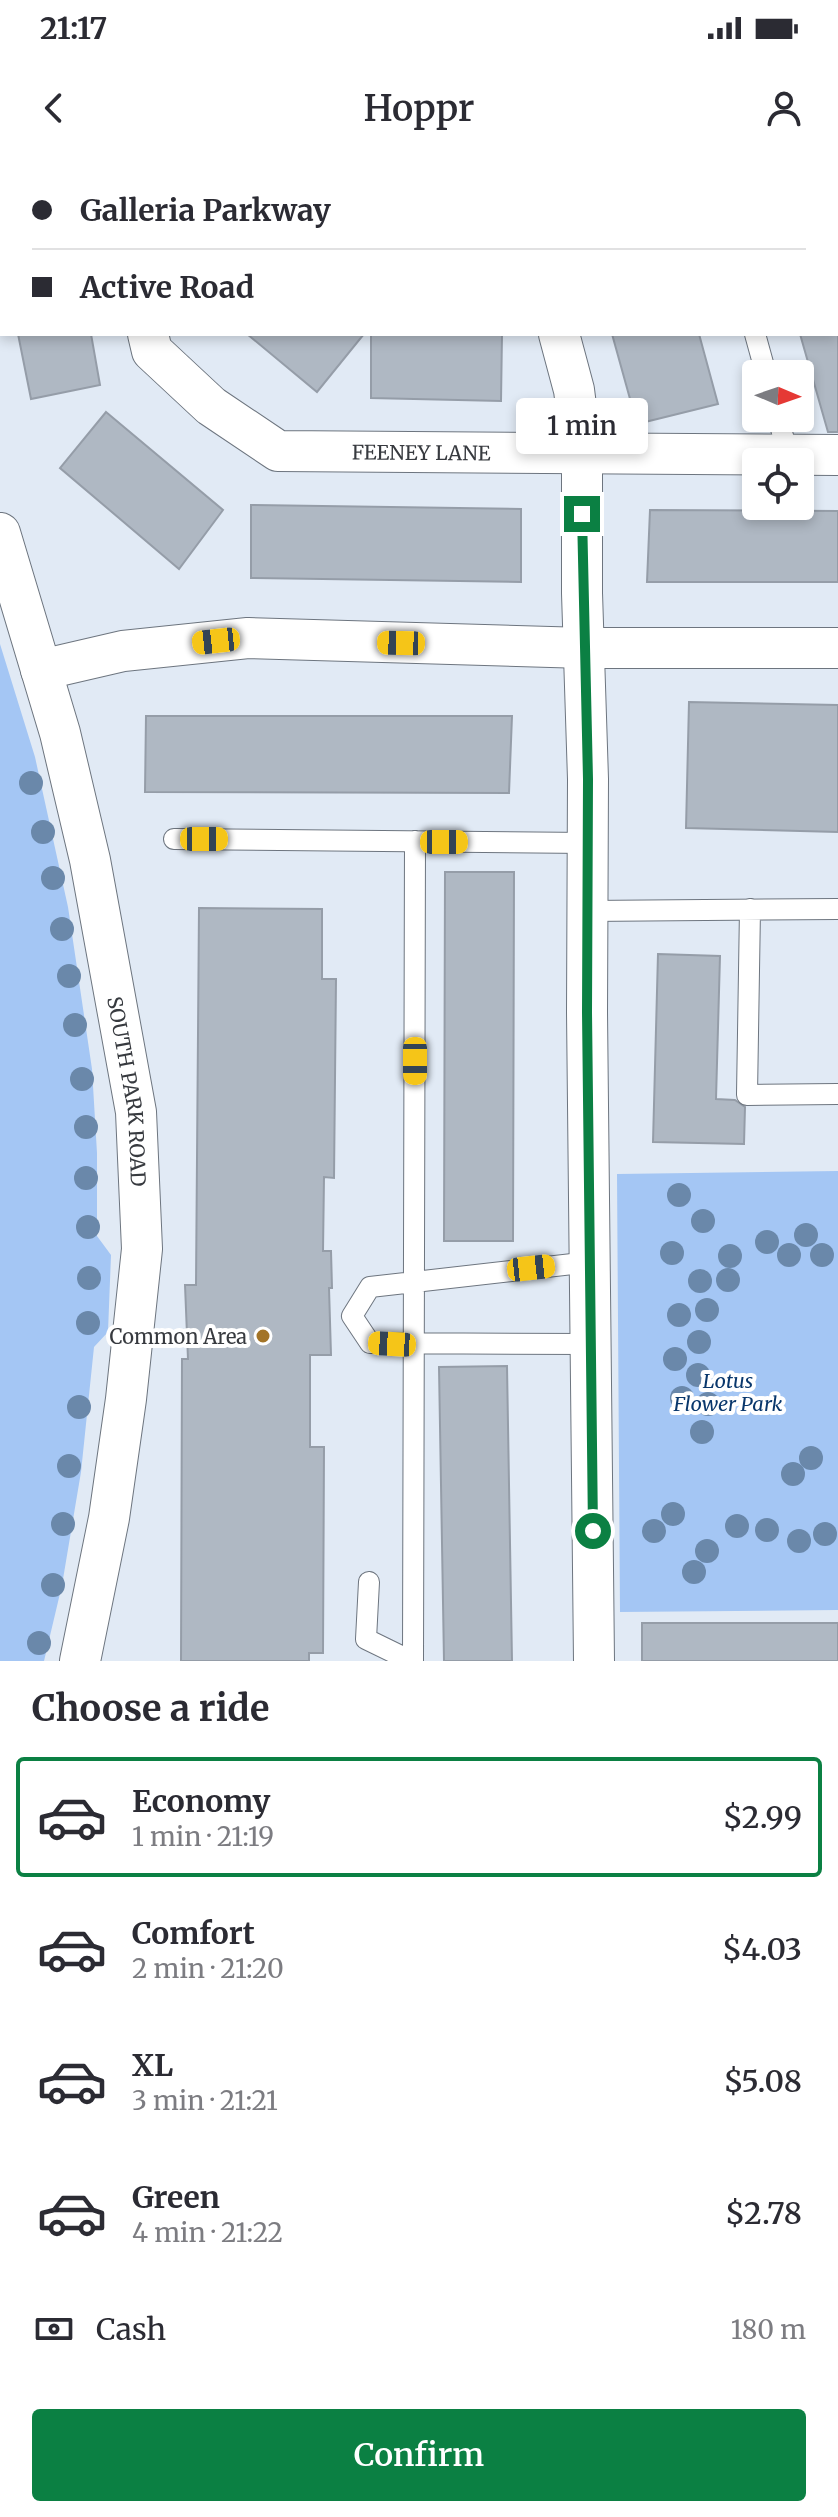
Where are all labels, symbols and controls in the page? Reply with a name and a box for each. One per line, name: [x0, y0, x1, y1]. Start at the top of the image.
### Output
text: 21:17: [40, 9, 107, 47]
icon: back: [32, 86, 76, 130]
text: Hoppr: [364, 86, 474, 131]
icon: person: [762, 86, 806, 130]
text: Galleria Parkway: [80, 191, 331, 229]
text: Active Road: [80, 268, 254, 306]
north arrow: [742, 360, 814, 432]
map controls: [742, 360, 814, 520]
callout: 1 min: [516, 398, 648, 454]
text: 1 min: [547, 409, 617, 442]
street label: FEENEY LANE: [352, 439, 491, 465]
button: locate: [742, 448, 814, 520]
route end: [564, 496, 600, 532]
car: [191, 627, 241, 655]
car: [377, 631, 425, 655]
car: [180, 827, 228, 851]
car: [420, 830, 468, 854]
street label: SOUTH PARK ROAD: [103, 994, 152, 1187]
car: [403, 1037, 427, 1085]
car: [506, 1254, 556, 1282]
place label: Common Area: [109, 1324, 247, 1349]
marker: Common Area: [254, 1327, 272, 1345]
car: [367, 1331, 417, 1357]
park label: Lotus Flower Park: [673, 1368, 783, 1416]
route start: [575, 1513, 611, 1549]
text: Choose a ride: [32, 1686, 269, 1731]
icon: car: [36, 1781, 108, 1853]
text: Economy: [132, 1782, 270, 1820]
text: $2.99: [723, 1798, 802, 1836]
text: 1 min · 21:19: [132, 1820, 274, 1853]
icon: car: [36, 1913, 108, 1985]
text: Comfort: [132, 1914, 255, 1952]
text: $4.03: [722, 1930, 802, 1968]
text: 2 min · 21:20: [132, 1952, 284, 1985]
icon: car: [36, 2045, 108, 2117]
text: XL: [132, 2046, 173, 2084]
text: $5.08: [723, 2062, 802, 2100]
text: 3 min · 21:21: [132, 2084, 278, 2117]
icon: car: [36, 2177, 108, 2249]
text: Green: [132, 2178, 220, 2216]
text: $2.78: [725, 2194, 802, 2232]
text: 4 min · 21:22: [132, 2216, 283, 2249]
icon: cash: [32, 2307, 76, 2351]
text: Cash: [96, 2310, 166, 2348]
text: 180 m: [731, 2313, 806, 2346]
button: Confirm: [32, 2409, 806, 2501]

